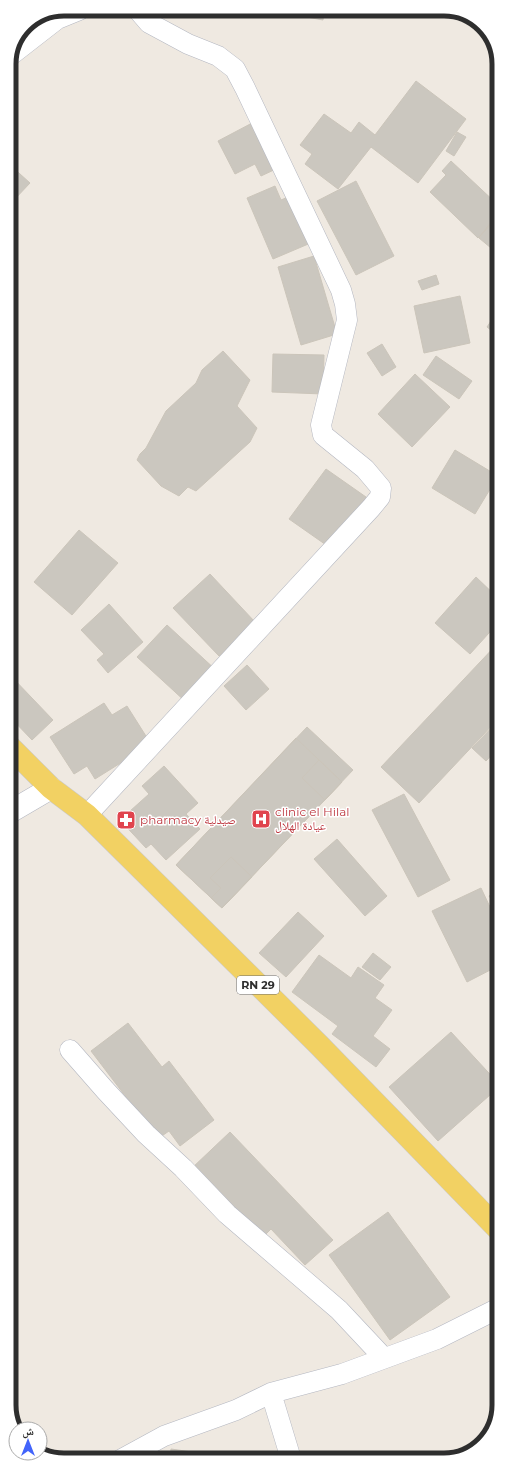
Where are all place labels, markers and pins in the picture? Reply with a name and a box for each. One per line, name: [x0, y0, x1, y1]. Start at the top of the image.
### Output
place label: clinic el Hilal عيادة الهلال: [275, 804, 350, 833]
hospital icon: clinic el Hilal عيادة الهلال: [250, 808, 272, 830]
pharmacy icon: pharmacy صيدلية: [115, 809, 137, 831]
place label: pharmacy صيدلية: [140, 812, 236, 827]

